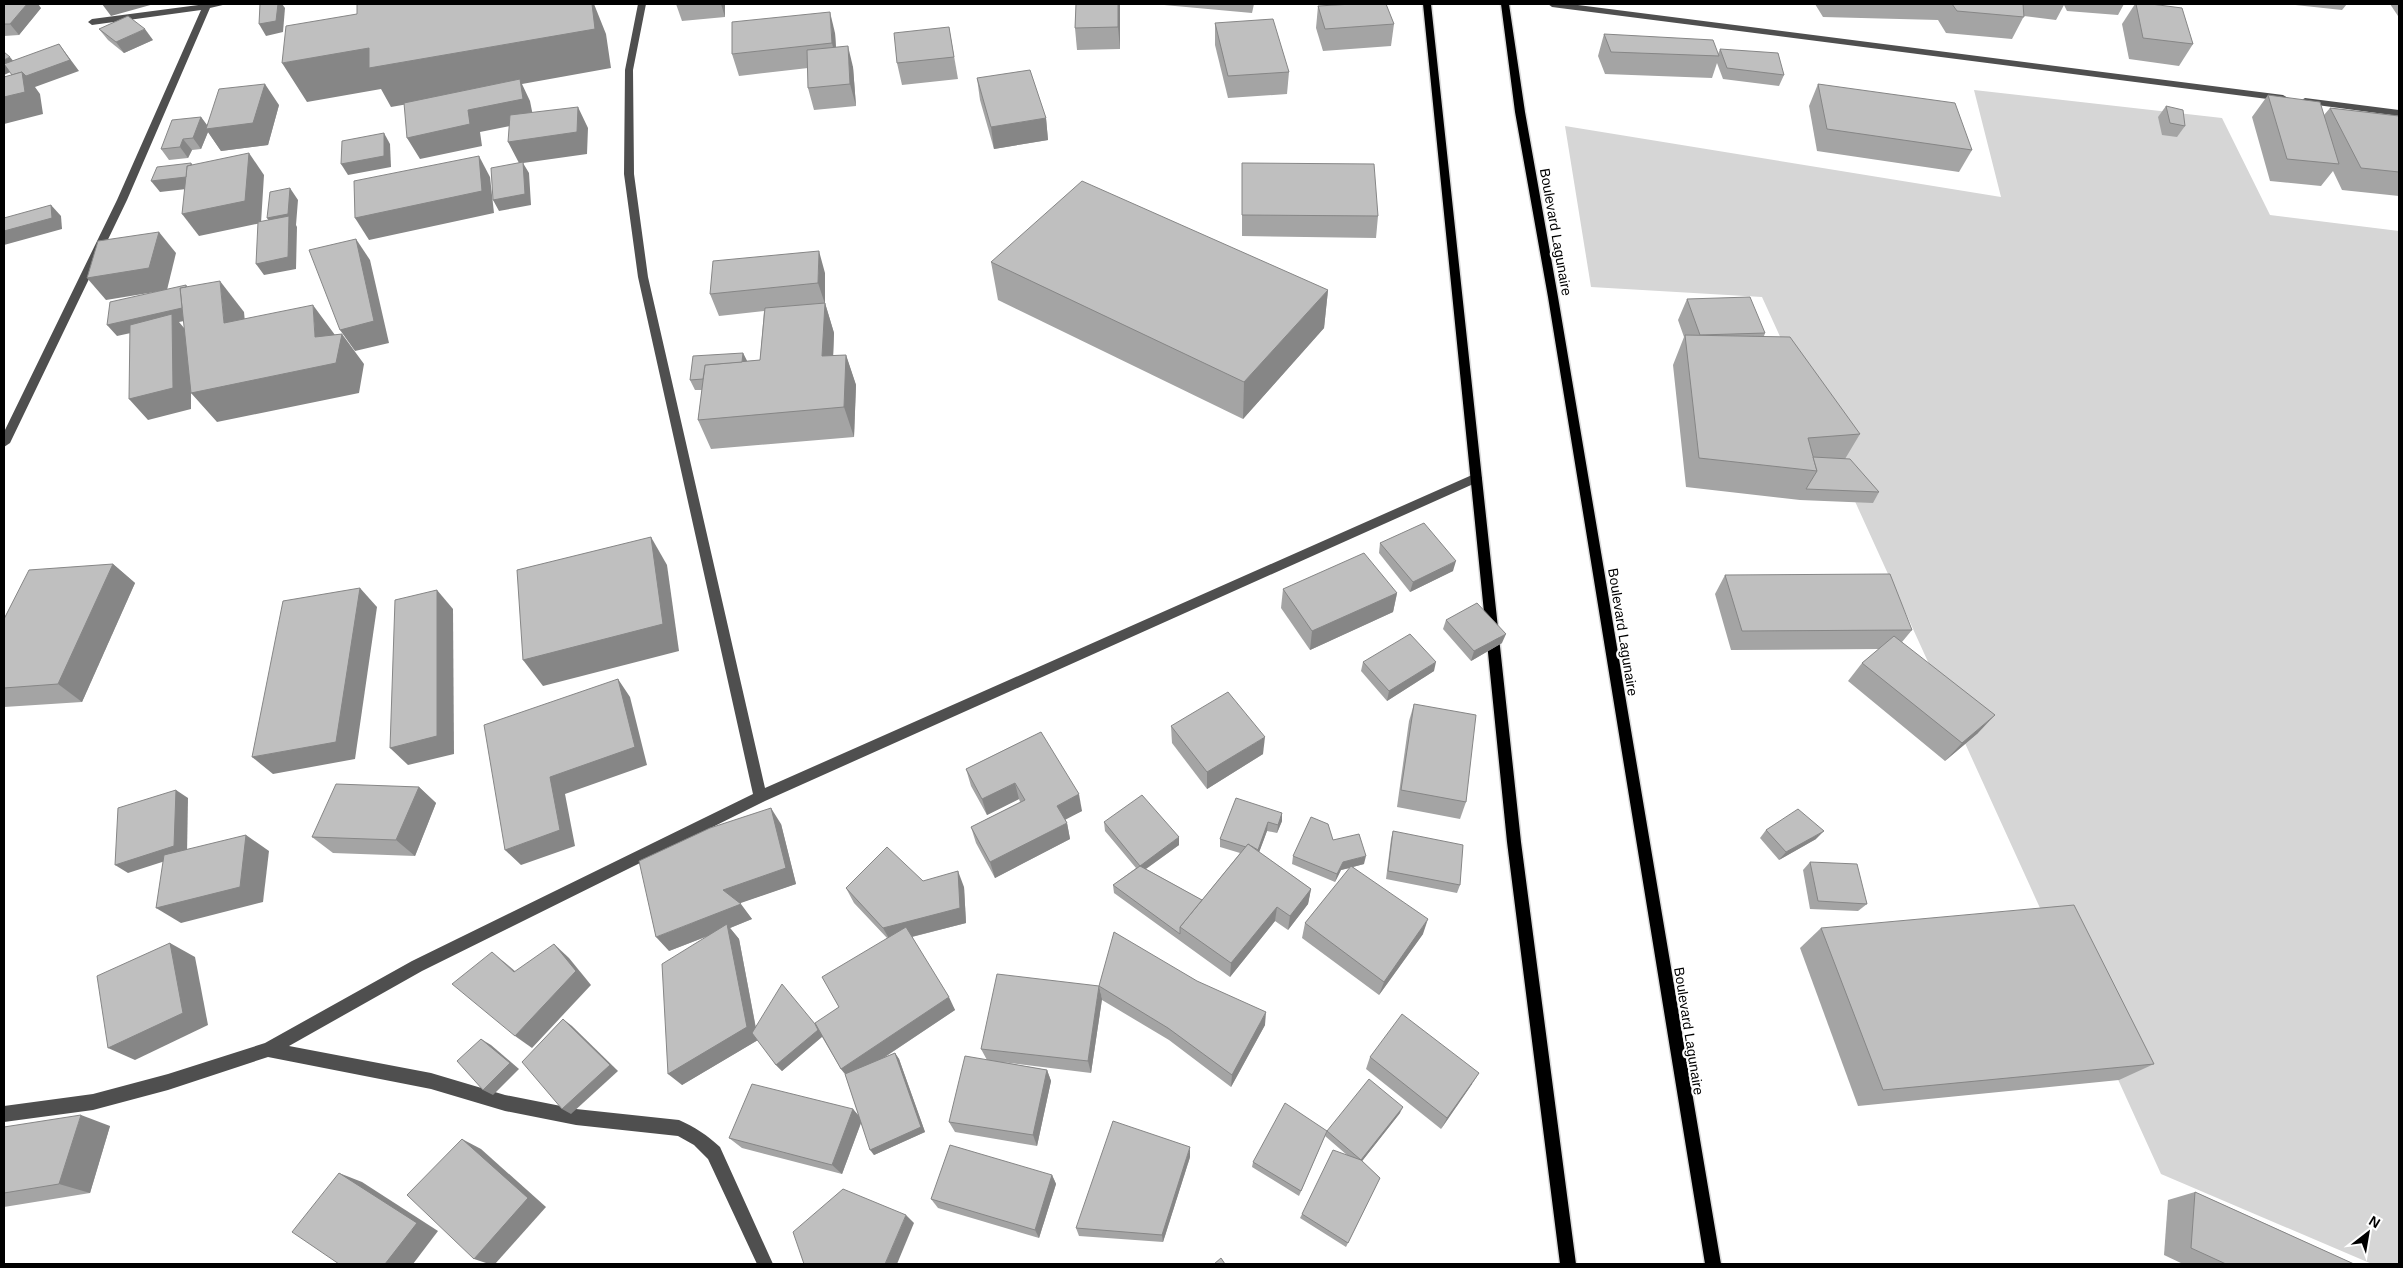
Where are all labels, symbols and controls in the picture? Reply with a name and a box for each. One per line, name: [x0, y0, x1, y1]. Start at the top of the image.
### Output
street label: Boulevard Lagunaire: [1537, 167, 1575, 297]
street label: Boulevard Lagunaire: [1605, 567, 1641, 697]
street label: Boulevard Lagunaire: [1671, 966, 1707, 1096]
north arrow: [2343, 1208, 2393, 1258]
text: N: [2366, 1212, 2383, 1231]

